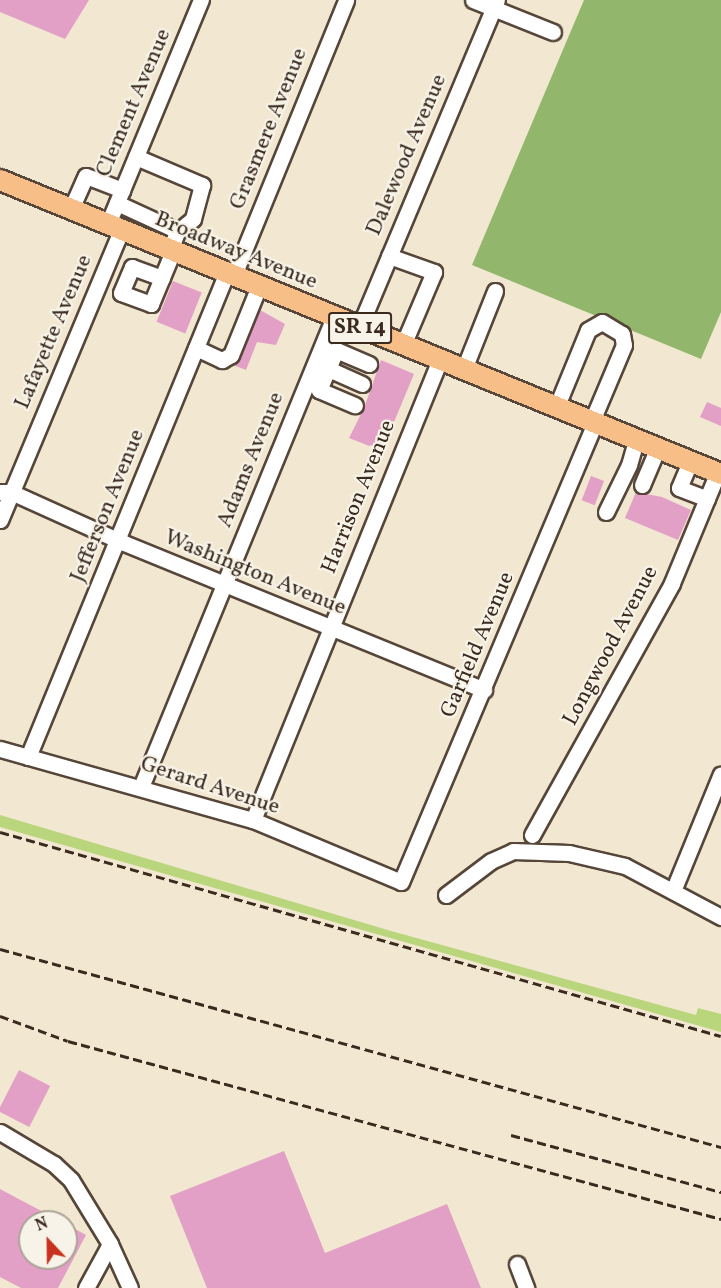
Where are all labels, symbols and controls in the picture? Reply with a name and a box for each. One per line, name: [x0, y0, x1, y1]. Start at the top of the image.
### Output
street label: Clement Avenue: [91, 25, 177, 181]
street label: Grasmere Avenue: [225, 45, 313, 213]
street label: Dalewood Avenue: [361, 70, 453, 240]
street label: Broadway Avenue: [151, 206, 321, 296]
street label: Lafayette Avenue: [10, 251, 98, 413]
road number: SR 14: [327, 310, 393, 346]
street label: Adams Avenue: [212, 388, 290, 532]
street label: Harrison Avenue: [316, 416, 402, 578]
street label: Jefferson Avenue: [65, 426, 151, 586]
street label: Washington Avenue: [160, 524, 350, 622]
street label: Longwood Avenue: [558, 561, 664, 731]
street label: Garfield Avenue: [435, 568, 521, 722]
street label: Gerard Avenue: [137, 751, 283, 821]
north arrow: [18, 1210, 78, 1270]
text: N: [32, 1213, 52, 1238]

